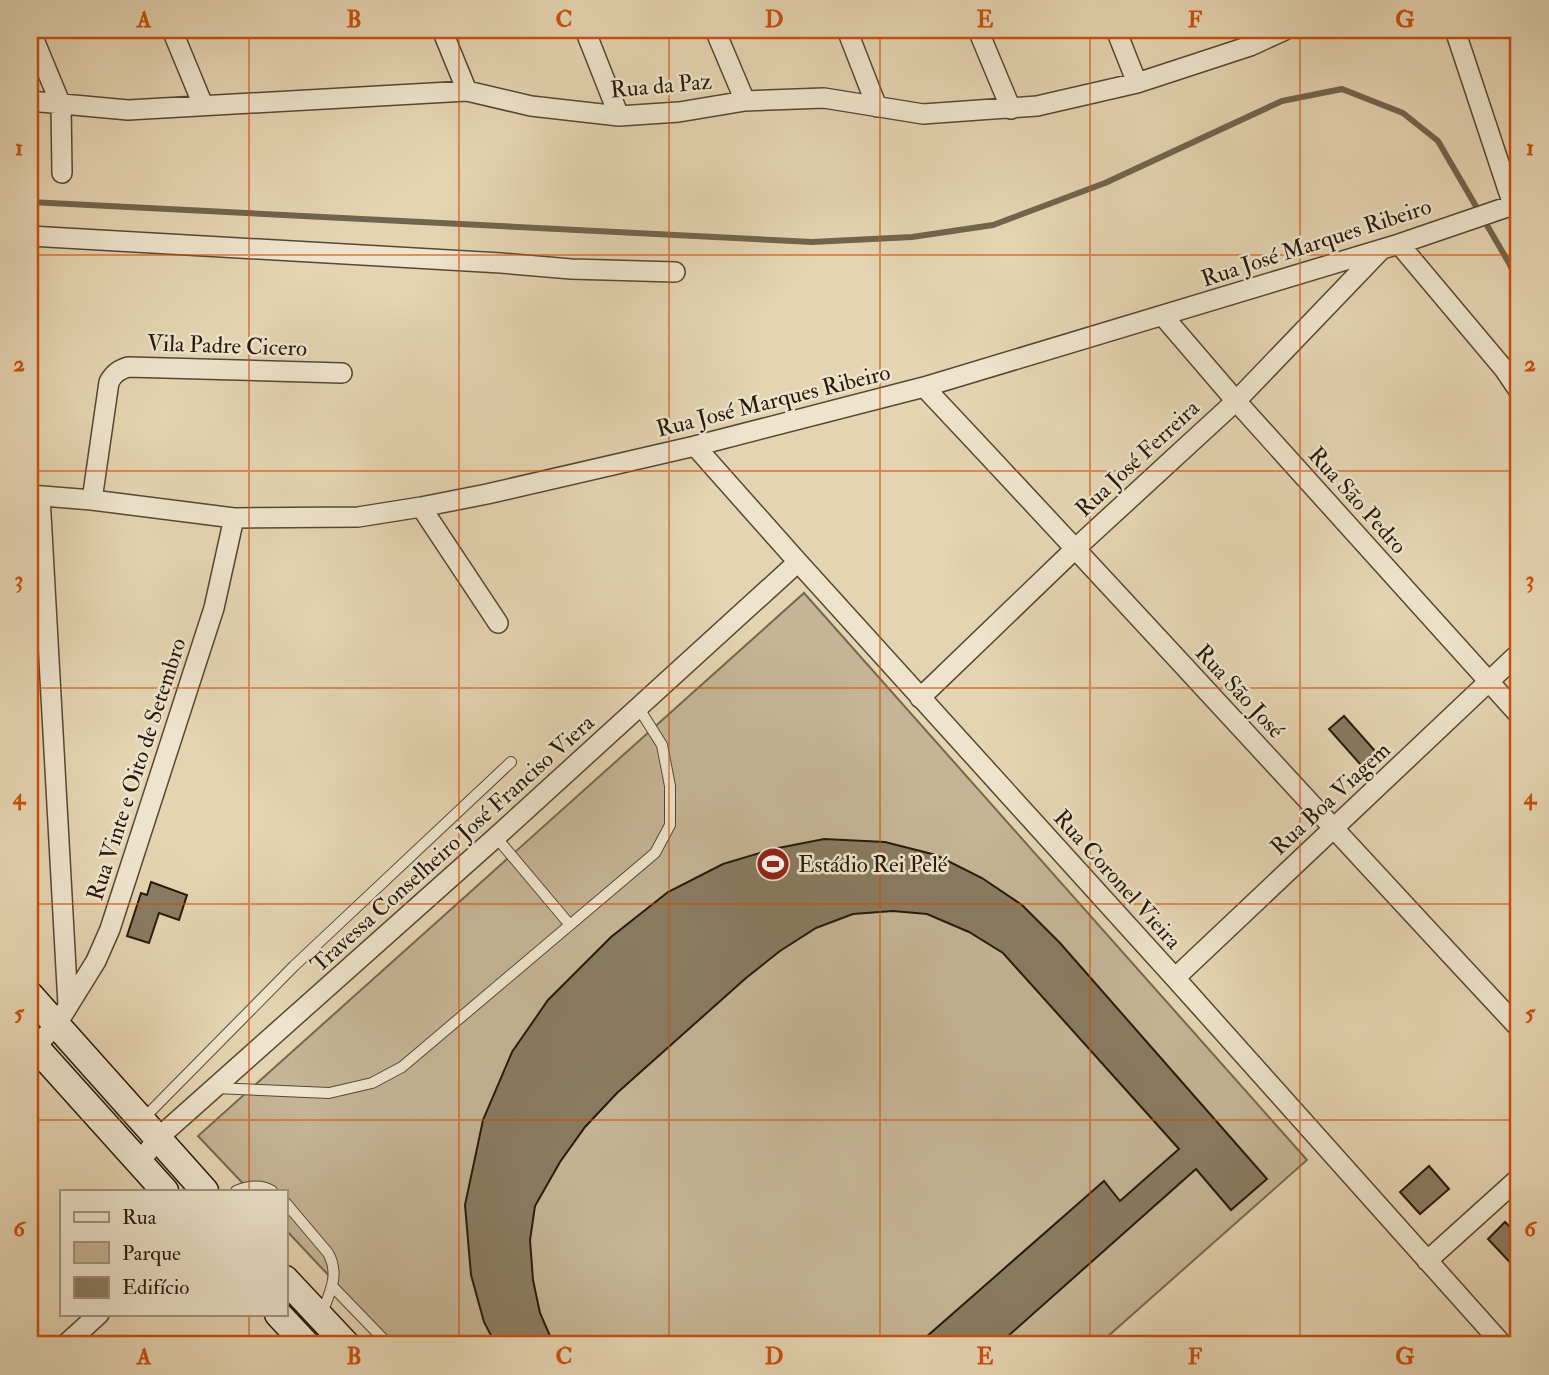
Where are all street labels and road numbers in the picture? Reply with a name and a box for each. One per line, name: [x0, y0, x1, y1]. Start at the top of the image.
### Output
street label: Rua da Paz: [609, 67, 713, 104]
street label: Rua José Marques Ribeiro: [1197, 192, 1435, 293]
street label: Vila Padre Cicero: [146, 328, 308, 363]
street label: Rua José Marques Ribeiro: [653, 357, 893, 444]
street label: Rua José Ferreira: [1069, 393, 1206, 523]
street label: Rua São Pedro: [1302, 441, 1413, 560]
street label: Rua Vinte e Oito de Setembro: [80, 634, 193, 904]
street label: Rua São José: [1189, 638, 1291, 745]
street label: Travessa Conselheiro José Franciso Viera: [304, 708, 601, 979]
street label: Rua Boa Viagem: [1264, 735, 1396, 861]
street label: Rua Coronel Vieira: [1047, 803, 1188, 956]

